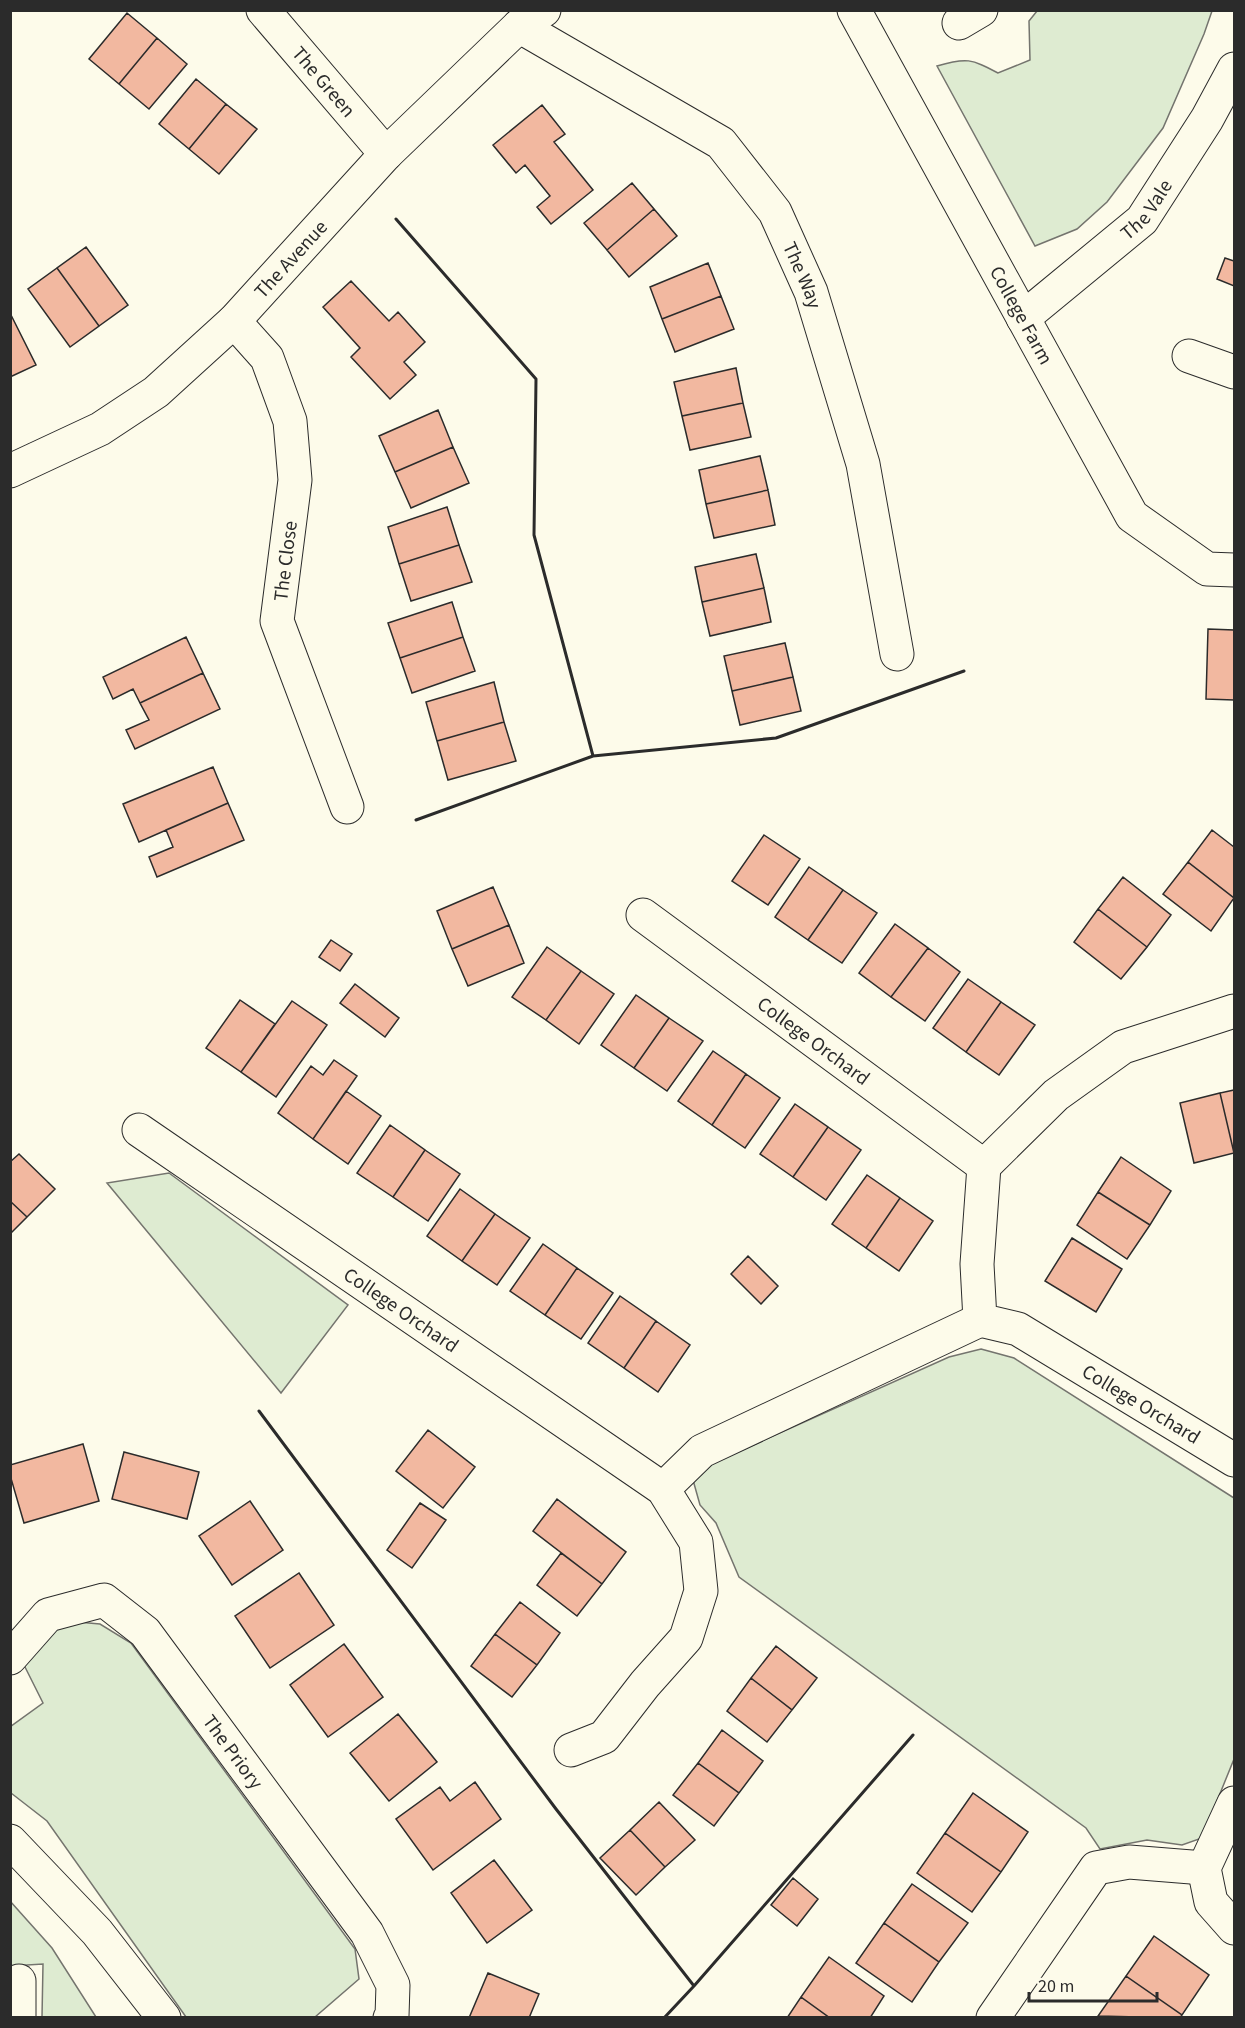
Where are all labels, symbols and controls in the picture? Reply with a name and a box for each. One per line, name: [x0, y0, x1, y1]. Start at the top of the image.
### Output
street label: The Green: [285, 41, 362, 124]
street label: The Vale: [1115, 174, 1180, 247]
street label: The Avenue: [248, 214, 334, 305]
street label: The Way: [775, 237, 828, 313]
street label: College Farm: [982, 261, 1059, 370]
street label: The Close: [267, 519, 305, 603]
street label: College Orchard: [751, 990, 875, 1092]
street label: College Orchard: [338, 1261, 464, 1360]
street label: College Orchard: [1076, 1358, 1205, 1451]
street label: The Priory: [196, 1709, 270, 1796]
scale bar: [1029, 1965, 1156, 2003]
text: 20 m: [1038, 1974, 1074, 1999]

